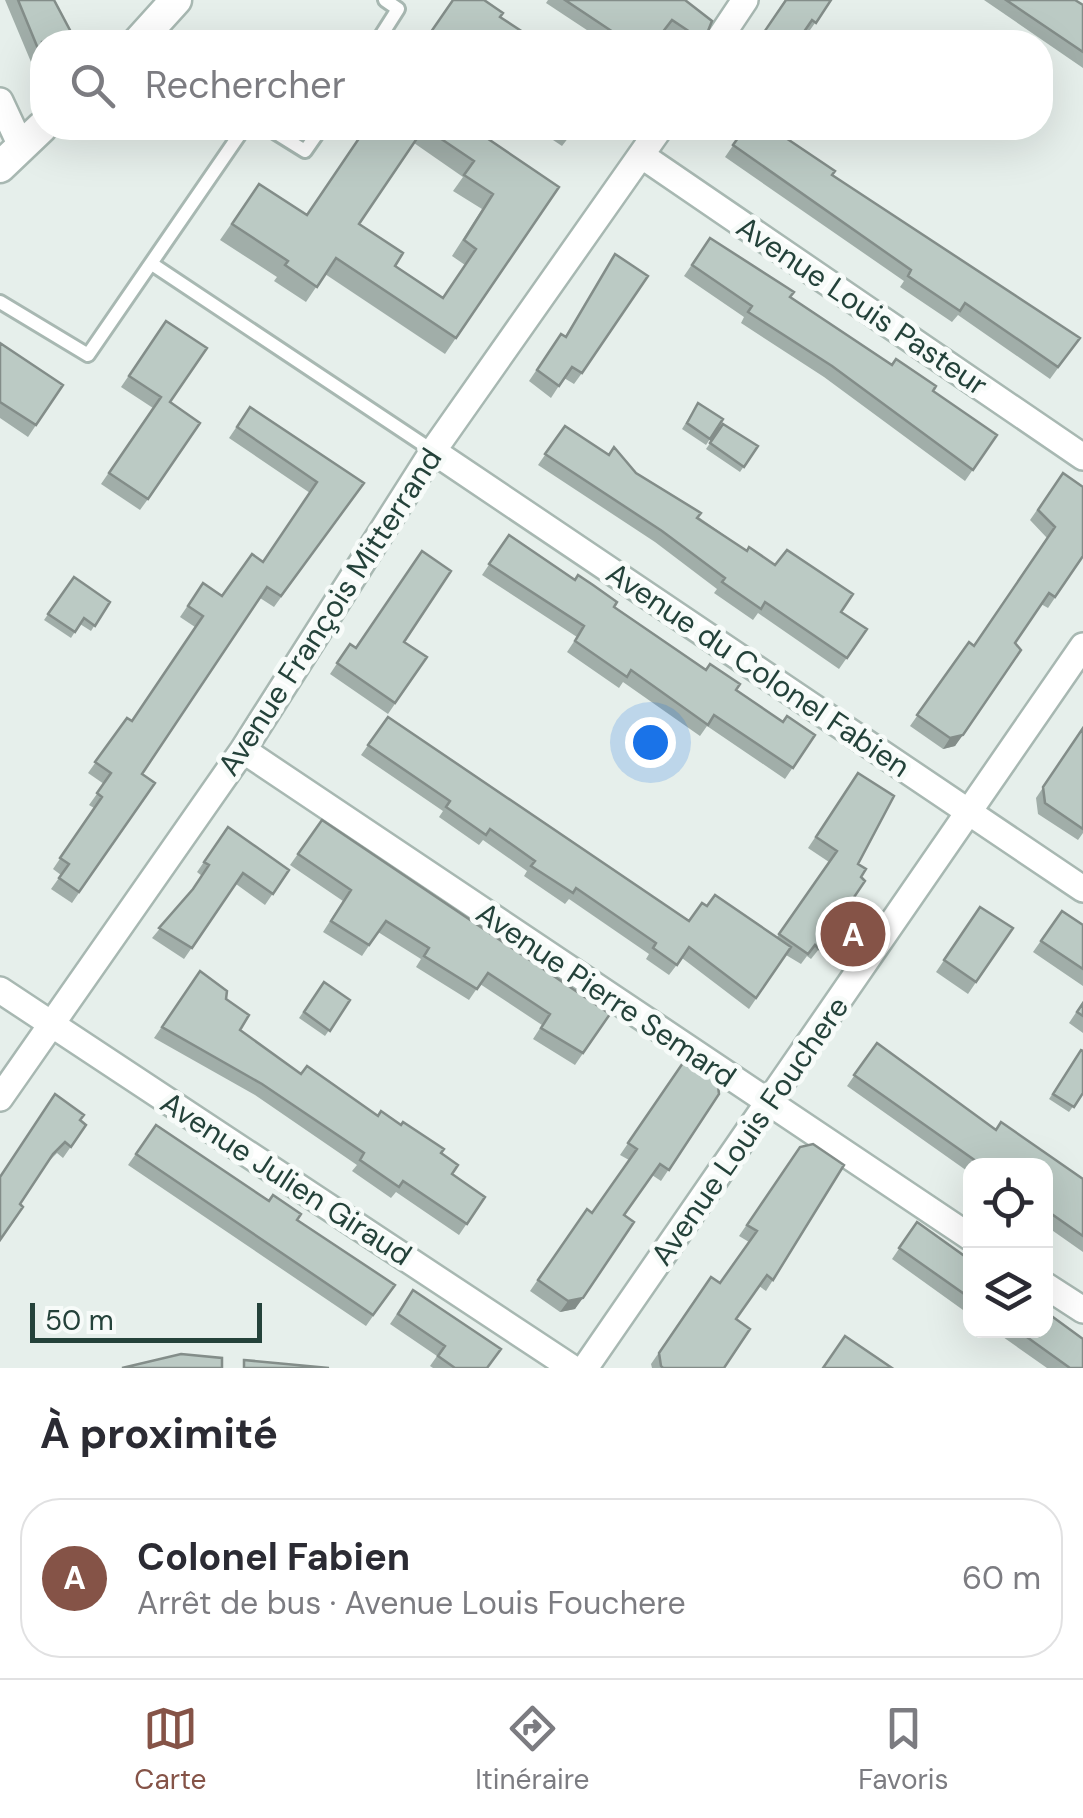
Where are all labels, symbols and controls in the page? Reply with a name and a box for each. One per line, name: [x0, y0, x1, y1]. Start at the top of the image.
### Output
search box: [30, 30, 1053, 140]
icon: search: [65, 58, 120, 113]
text: Rechercher: [145, 60, 346, 110]
street label: Avenue Louis Pasteur: [729, 207, 995, 404]
street label: Avenue François Mitterrand: [209, 441, 450, 783]
street label: Avenue du Colonel Fabien: [599, 553, 918, 786]
your location: [625, 717, 676, 768]
street label: Avenue Pierre Semard: [469, 893, 744, 1096]
pin: A: [820, 896, 886, 972]
street label: Avenue Louis Fouchere: [642, 989, 857, 1273]
street label: Avenue Julien Giraud: [153, 1083, 419, 1274]
map controls: [963, 1158, 1053, 1338]
button: locate: [963, 1158, 1053, 1248]
button: layers: [963, 1248, 1053, 1338]
scale bar: [30, 1298, 262, 1342]
text: 50 m: [45, 1302, 114, 1339]
text: À proximité: [40, 1406, 278, 1461]
text: Colonel Fabien: [137, 1532, 410, 1582]
text: A: [63, 1557, 86, 1599]
text: 60 m: [962, 1557, 1041, 1599]
text: Arrêt de bus · Avenue Louis Fouchere: [137, 1582, 686, 1624]
tab: Carte: [134, 1701, 207, 1798]
tab: Itinéraire: [475, 1701, 589, 1798]
tab: Favoris: [858, 1701, 949, 1798]

